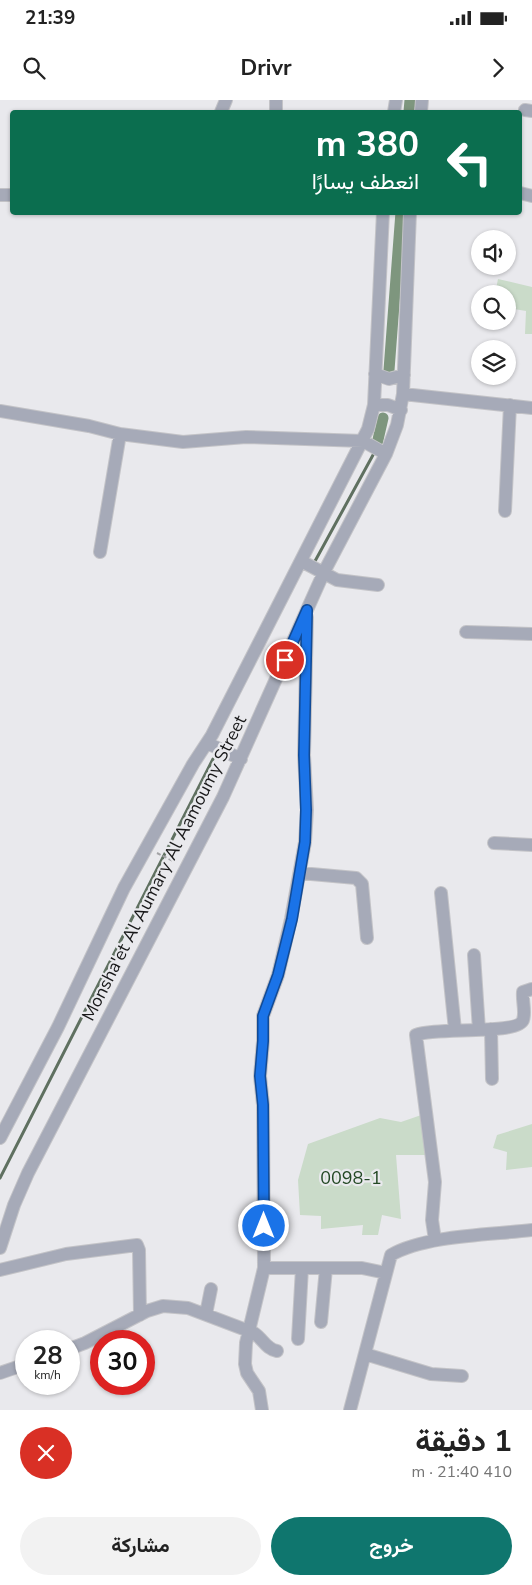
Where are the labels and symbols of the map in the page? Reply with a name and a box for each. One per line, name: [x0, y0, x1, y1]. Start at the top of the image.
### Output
pin: [264, 639, 306, 681]
street label: Monsha'et Al Aumary Al Aamoumy Street: [76, 710, 252, 1025]
park label: 0098-1: [320, 1166, 382, 1190]
position arrow: [237, 1199, 289, 1251]
speed limit sign: 30: [90, 1330, 155, 1395]

